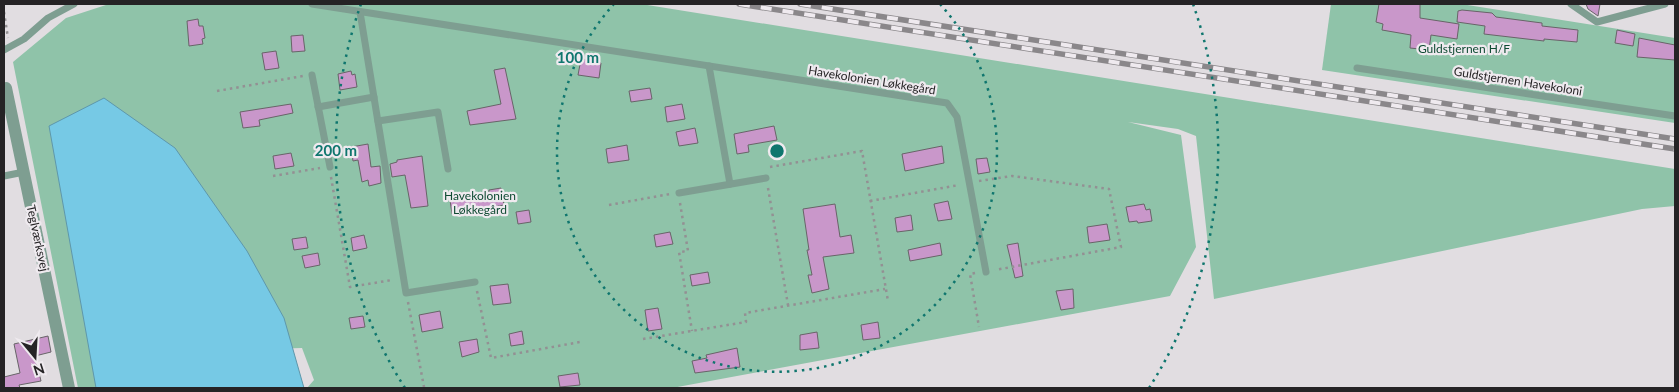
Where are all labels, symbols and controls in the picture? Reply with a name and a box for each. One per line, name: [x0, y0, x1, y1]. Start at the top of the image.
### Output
park label: Guldstjernen H/F: [1418, 41, 1510, 56]
text: 100 m: [557, 48, 599, 66]
street label: Havekolonien Løkkegård: [807, 63, 937, 97]
street label: Guldstjernen Havekoloni: [1453, 63, 1583, 99]
text: 200 m: [315, 141, 357, 159]
centre of rings: [768, 142, 786, 160]
park label: Havekolonien Løkkegård: [444, 188, 516, 217]
street label: Teglværksvej: [24, 203, 52, 273]
north arrow: [10, 332, 60, 382]
text: N: [31, 360, 47, 380]

